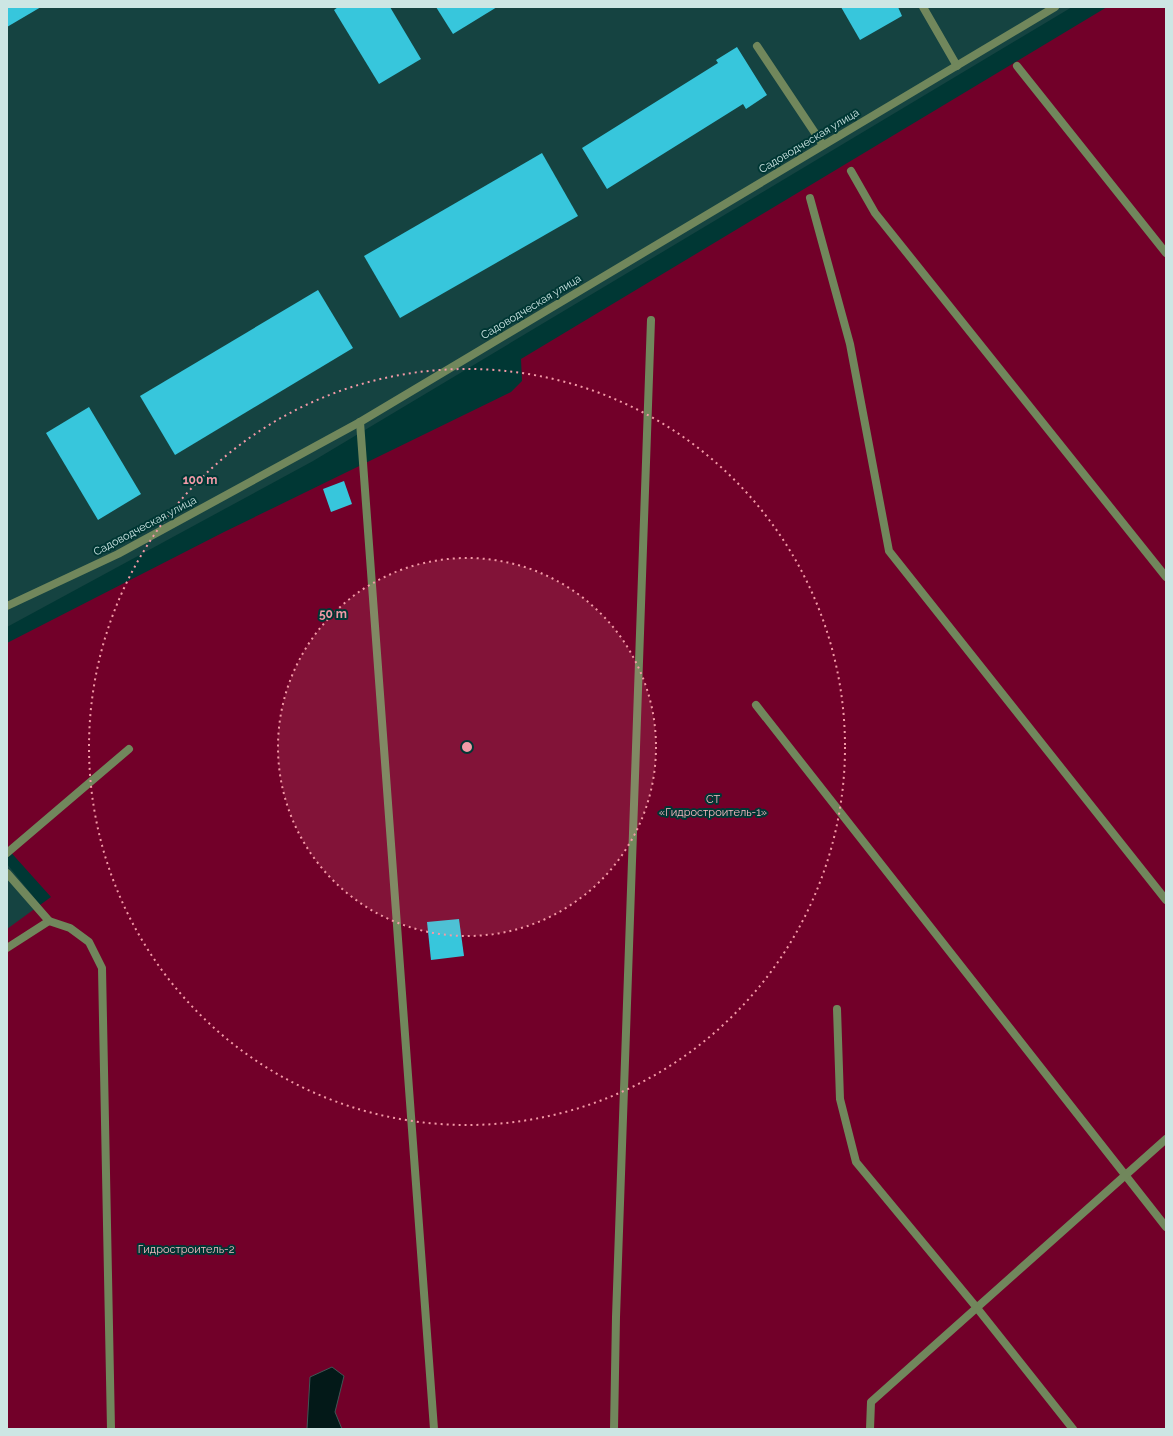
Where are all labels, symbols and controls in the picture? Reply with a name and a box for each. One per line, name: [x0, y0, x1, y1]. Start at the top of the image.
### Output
street label: Садоводческая улица: [757, 106, 861, 176]
street label: Садоводческая улица: [479, 272, 583, 342]
text: 100 m: [183, 473, 217, 487]
street label: Садоводческая улица: [91, 493, 199, 559]
text: 50 m: [319, 607, 347, 621]
centre of rings: [460, 740, 474, 754]
park label: СТ «Гидростроитель-1»: [659, 793, 767, 819]
park label: Гидростроитель-2: [138, 1243, 235, 1256]

